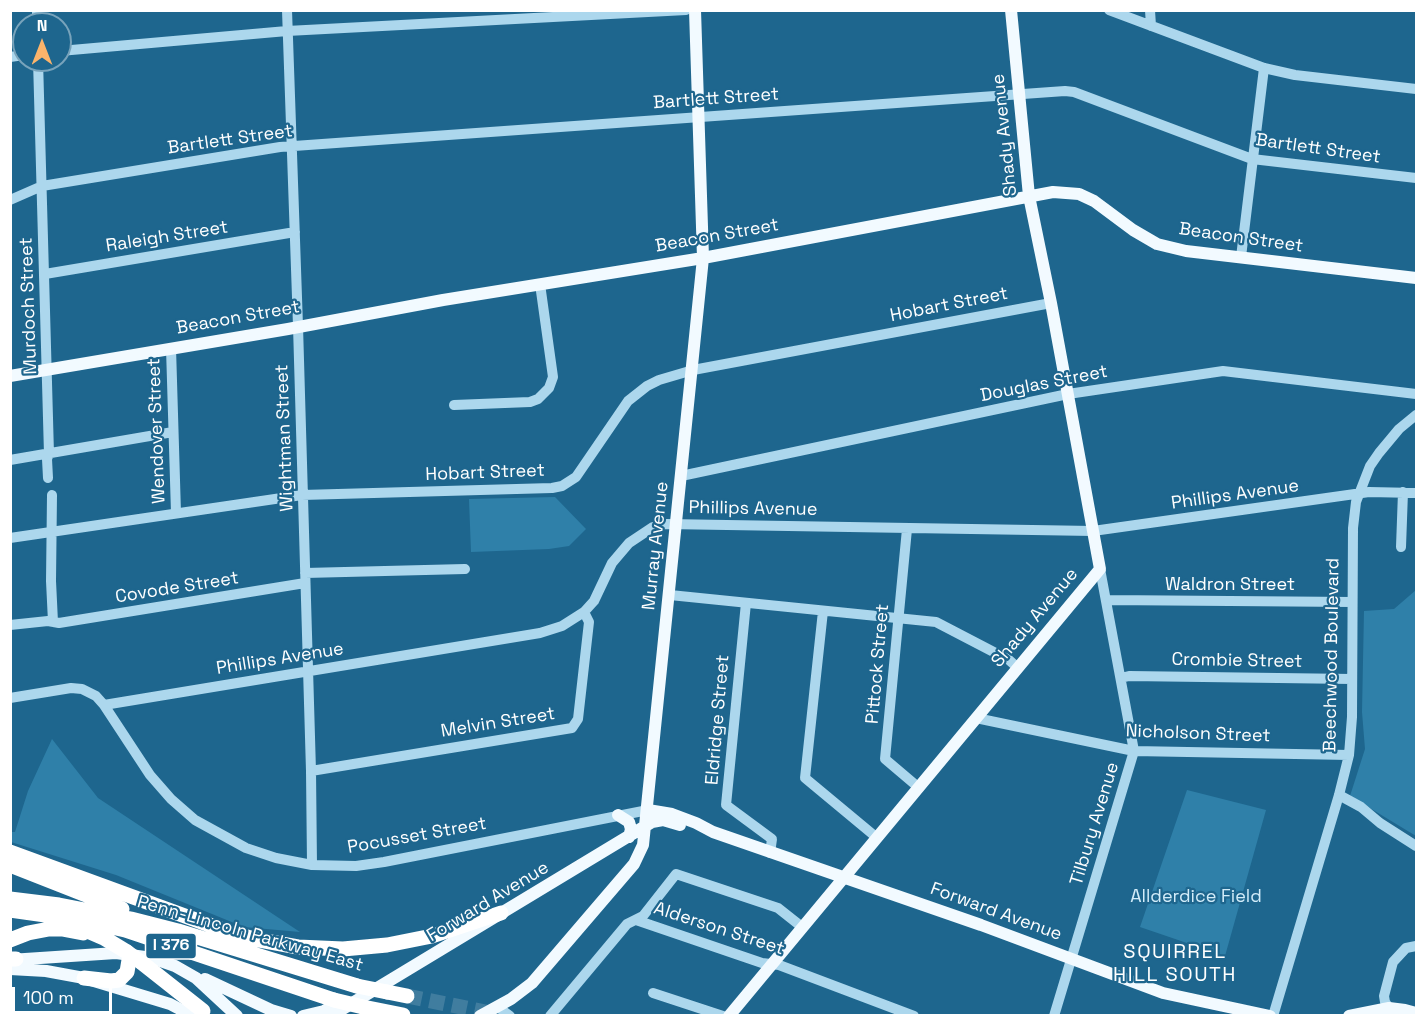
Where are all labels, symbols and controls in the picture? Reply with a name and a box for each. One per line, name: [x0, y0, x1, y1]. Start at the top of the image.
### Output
north arrow: [12, 12, 72, 72]
text: N: [37, 15, 47, 36]
street label: Shady Avenue: [988, 73, 1022, 197]
street label: Bartlett Street: [652, 84, 780, 114]
street label: Bartlett Street: [166, 121, 294, 159]
street label: Bartlett Street: [1254, 130, 1382, 168]
street label: Beacon Street: [653, 214, 781, 258]
street label: Raleigh Street: [104, 217, 230, 257]
street label: Beacon Street: [1177, 219, 1305, 257]
street label: Murdoch Street: [16, 237, 42, 375]
street label: Hobart Street: [888, 283, 1010, 327]
street label: Beacon Street: [174, 296, 302, 340]
street label: Wendover Street: [144, 358, 170, 504]
street label: Douglas Street: [978, 361, 1110, 407]
street label: Wightman Street: [272, 364, 298, 512]
street label: Hobart Street: [425, 460, 545, 486]
street label: Phillips Avenue: [1170, 475, 1300, 515]
street label: Murray Avenue: [639, 481, 673, 611]
street label: Phillips Avenue: [688, 497, 818, 521]
street label: Beechwood Boulevard: [1320, 558, 1344, 752]
street label: Shady Avenue: [987, 564, 1083, 672]
street label: Covode Street: [114, 568, 240, 608]
street label: Waldron Street: [1165, 574, 1295, 596]
street label: Pittock Street: [862, 603, 894, 725]
street label: Phillips Avenue: [215, 638, 345, 680]
street label: Crombie Street: [1171, 649, 1303, 673]
street label: Eldridge Street: [702, 654, 734, 786]
street label: Melvin Street: [439, 703, 557, 743]
street label: Nicholson Street: [1125, 721, 1271, 747]
street label: Tilbury Avenue: [1066, 760, 1124, 888]
street label: Pocusset Street: [346, 813, 488, 859]
street label: Forward Avenue: [423, 857, 553, 947]
street label: Forward Avenue: [927, 878, 1065, 946]
park label: Allderdice Field: [1130, 886, 1262, 908]
street label: Penn-Lincoln Parkway East: [135, 891, 365, 977]
street label: Alderson Street: [651, 898, 787, 960]
road number: I 376: [146, 933, 196, 959]
district label: SQUIRREL HILL SOUTH: [1113, 941, 1237, 988]
scale bar: [15, 975, 116, 1013]
text: 100 m: [23, 986, 74, 1009]

